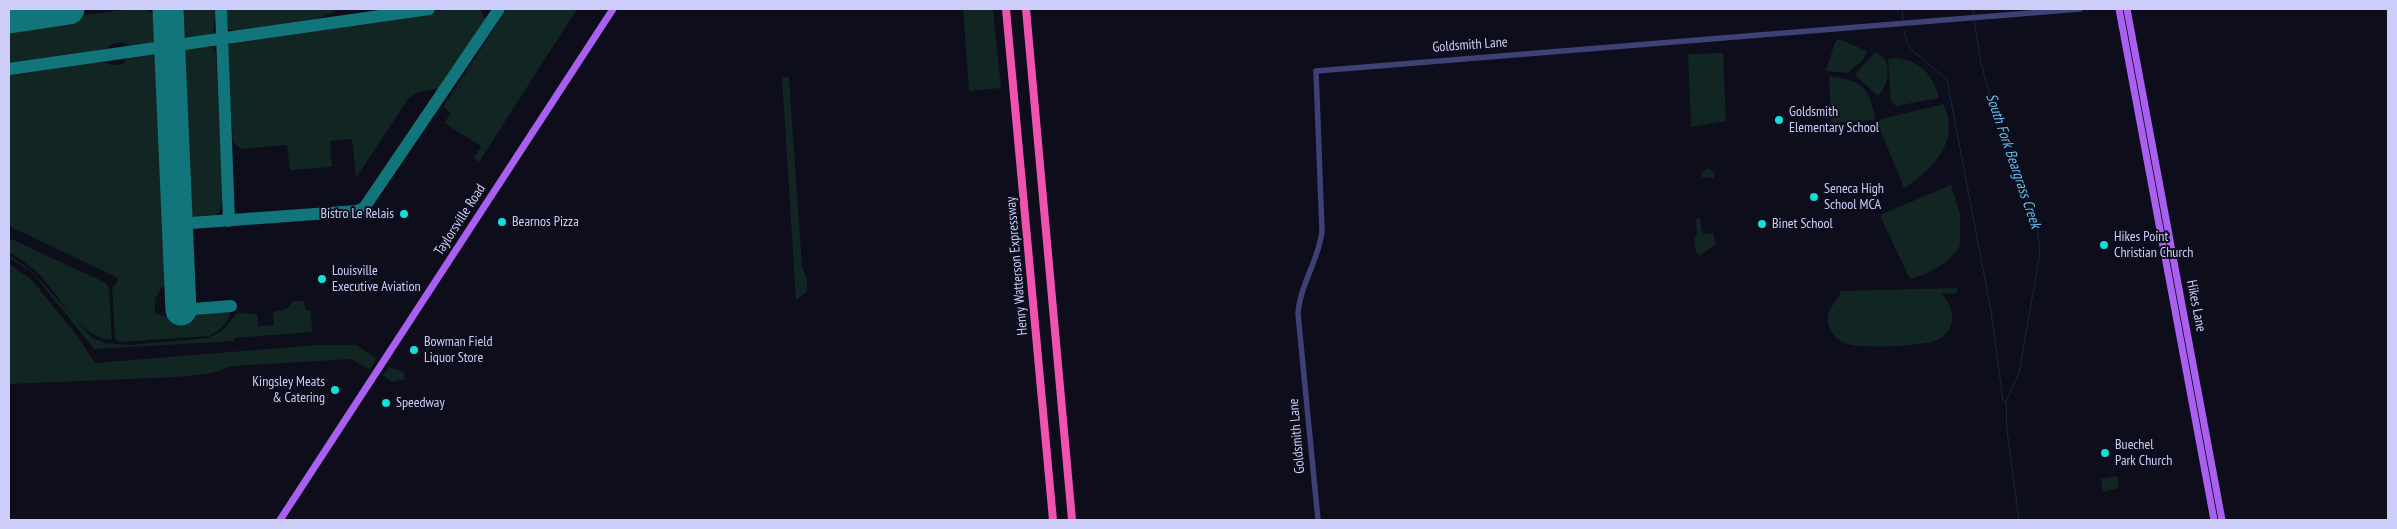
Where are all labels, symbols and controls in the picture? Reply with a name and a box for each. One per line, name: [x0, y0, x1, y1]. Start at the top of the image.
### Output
street label: Goldsmith Lane: [1432, 34, 1508, 56]
water label: South Fork Beargrass Creek: [1981, 91, 2045, 231]
place label: Goldsmith Elementary School: [1789, 104, 1879, 136]
marker: Goldsmith Elementary School: [1773, 114, 1785, 126]
street label: Taylorsville Road: [431, 181, 489, 259]
place label: Seneca High School MCA: [1824, 181, 1884, 213]
marker: Seneca High School MCA: [1808, 191, 1820, 203]
street label: Henry Watterson Expressway: [1003, 196, 1031, 336]
place label: Bistro Le Relais: [320, 206, 394, 222]
marker: Bistro Le Relais: [398, 208, 410, 220]
place label: Bearnos Pizza: [512, 214, 579, 230]
marker: Bearnos Pizza: [496, 216, 508, 228]
place label: Binet School: [1772, 216, 1833, 232]
marker: Binet School: [1756, 218, 1768, 230]
place label: Hikes Point Christian Church: [2114, 229, 2193, 262]
marker: Hikes Point Christian Church: [2098, 239, 2110, 251]
place label: Louisville Executive Aviation: [332, 263, 421, 296]
marker: Louisville Executive Aviation: [316, 273, 328, 285]
street label: Hikes Lane: [2183, 279, 2209, 333]
place label: Bowman Field Liquor Store: [424, 334, 493, 367]
marker: Bowman Field Liquor Store: [408, 344, 420, 356]
place label: Kingsley Meats & Catering: [252, 374, 325, 407]
marker: Kingsley Meats & Catering: [329, 384, 341, 396]
place label: Speedway: [396, 395, 445, 411]
marker: Speedway: [380, 397, 392, 409]
street label: Goldsmith Lane: [1285, 398, 1309, 474]
place label: Buechel Park Church: [2115, 437, 2172, 470]
marker: Buechel Park Church: [2099, 447, 2111, 459]

